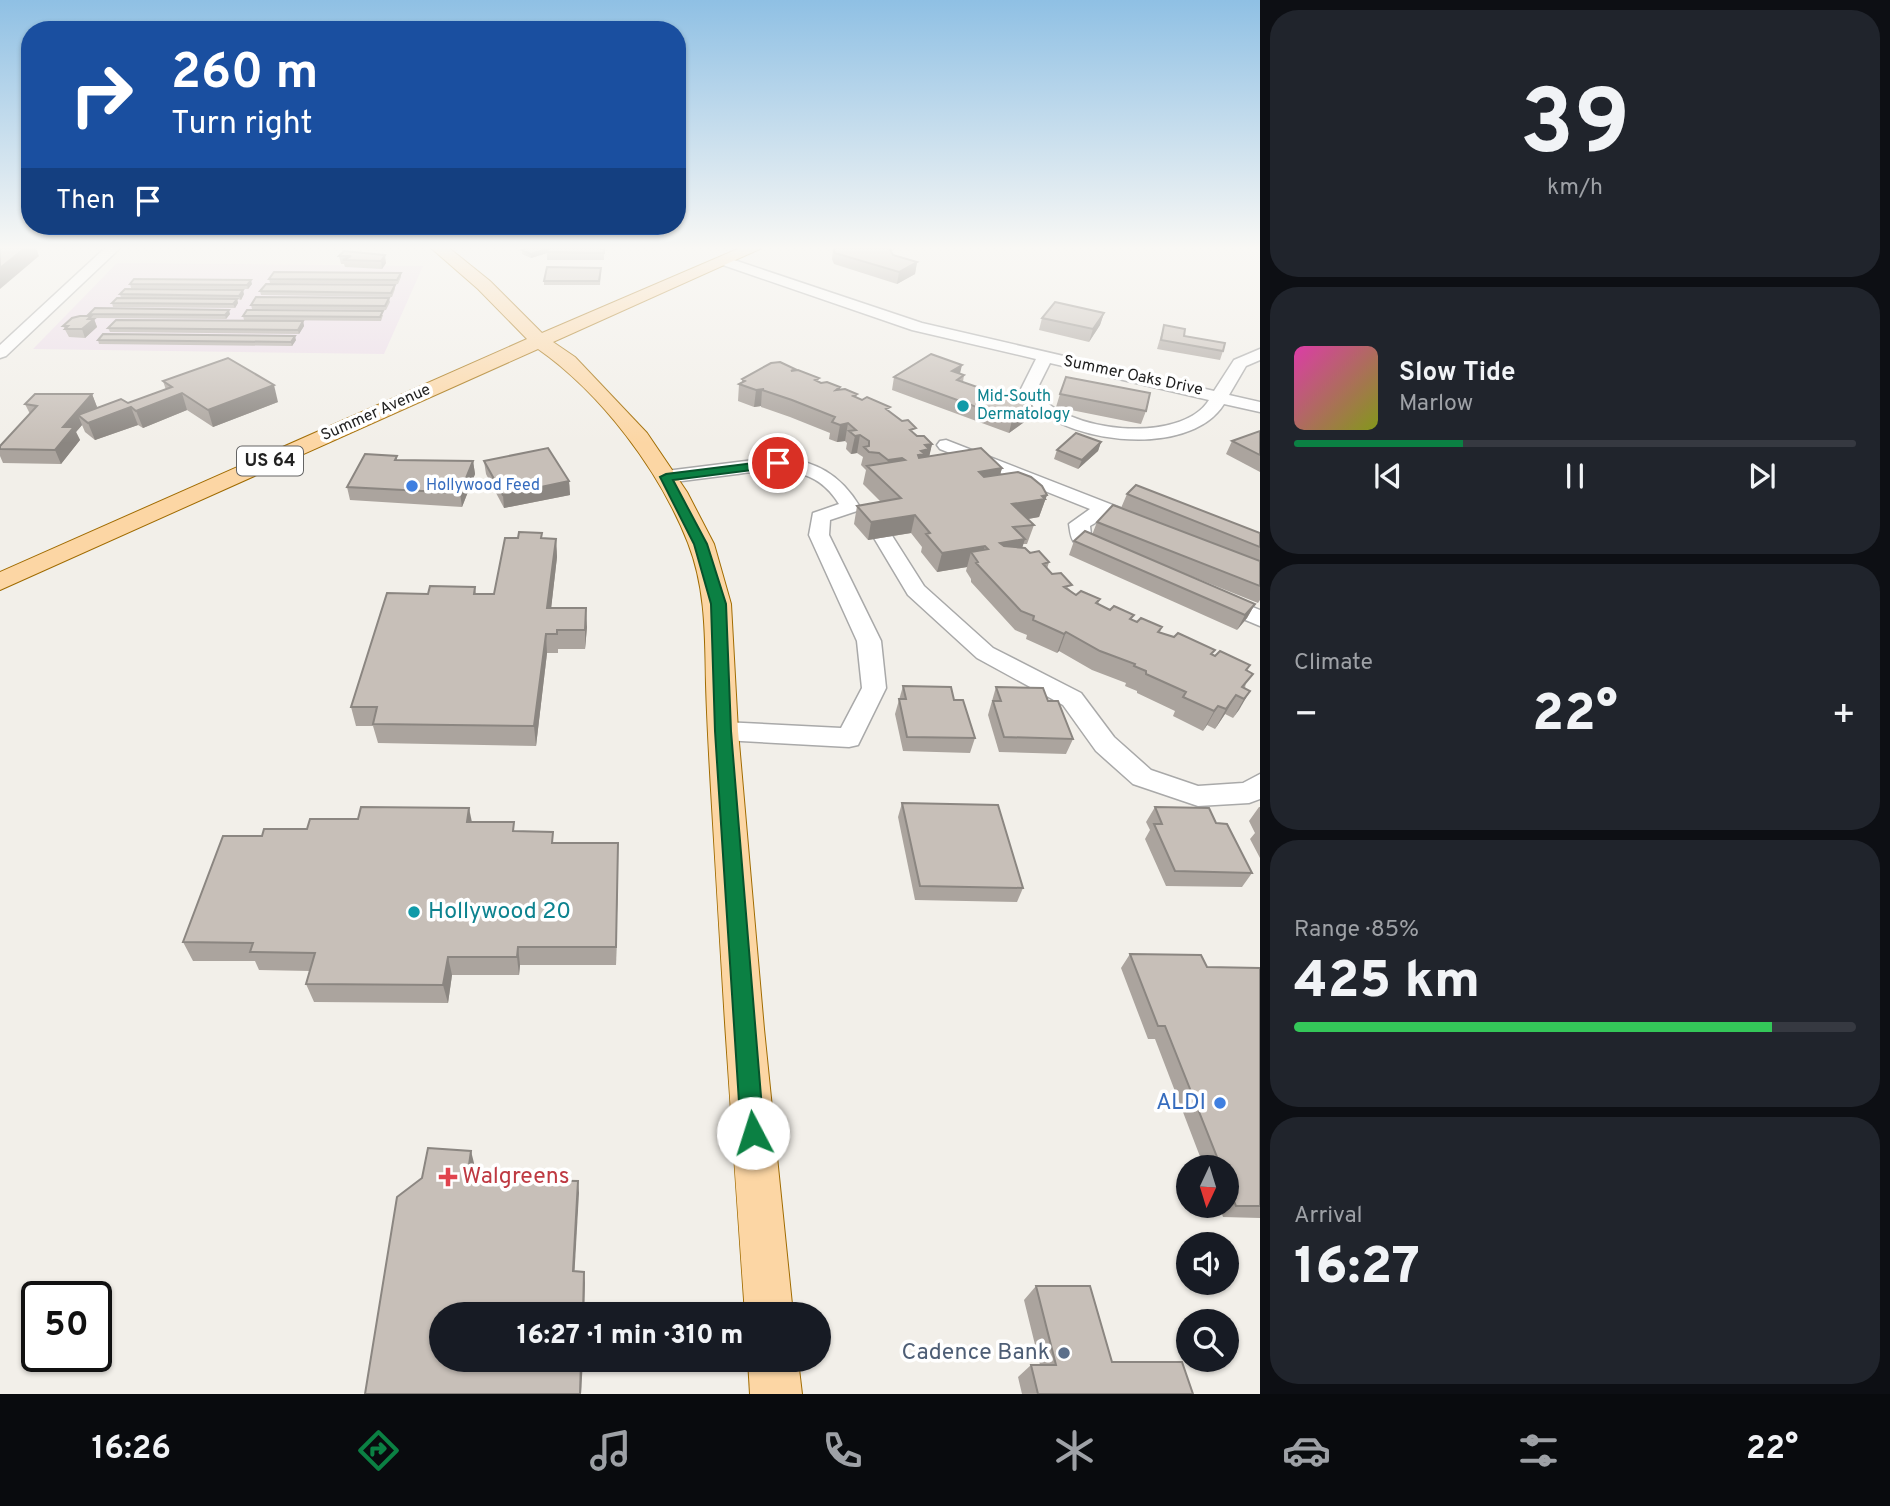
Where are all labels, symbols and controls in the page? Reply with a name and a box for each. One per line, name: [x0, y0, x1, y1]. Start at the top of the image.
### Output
text: 260 m: [171, 44, 318, 106]
icon: right: [56, 49, 147, 140]
text: 39: [1520, 71, 1630, 186]
text: Turn right: [171, 105, 313, 145]
text: km/h: [1547, 174, 1603, 203]
icon: arrive: [129, 182, 167, 220]
text: Then: [56, 185, 115, 218]
street label: Summer Oaks Drive: [1061, 351, 1205, 401]
text: Slow Tide: [1399, 357, 1516, 390]
street label: Summer Avenue: [318, 380, 434, 446]
place label: Mid-South Dermatology: [977, 387, 1070, 425]
text: Marlow: [1399, 390, 1473, 419]
marker: Mid-South Dermatology: [955, 398, 971, 414]
pin: [748, 433, 808, 493]
icon: arrive: [759, 444, 797, 482]
road number: US 64: [237, 447, 303, 476]
icon: previous: [1369, 457, 1407, 495]
icon: pause: [1556, 457, 1594, 495]
icon: next: [1743, 457, 1781, 495]
place label: Hollywood Feed: [426, 476, 540, 496]
marker: Hollywood Feed: [404, 478, 420, 494]
text: Climate: [1294, 649, 1373, 678]
text: 22°: [1532, 683, 1618, 749]
text: −: [1294, 692, 1319, 741]
text: +: [1831, 692, 1856, 741]
place label: Hollywood 20: [428, 898, 571, 927]
marker: Hollywood 20: [406, 904, 422, 920]
text: Range · 85%: [1294, 916, 1419, 945]
text: 425 km: [1294, 950, 1480, 1016]
place label: ALDI: [1156, 1089, 1206, 1118]
marker: ALDI: [1212, 1095, 1228, 1111]
position arrow: [716, 1096, 790, 1170]
north arrow: [1176, 1155, 1239, 1218]
map controls: [1176, 1155, 1239, 1372]
place label: Walgreens: [462, 1163, 569, 1192]
marker: Walgreens: [440, 1169, 456, 1185]
text: Arrival: [1294, 1202, 1363, 1231]
button: sound: [1176, 1232, 1239, 1295]
text: 16:27: [1294, 1236, 1420, 1302]
speed limit sign: 50: [21, 1281, 112, 1372]
button: search: [1176, 1309, 1239, 1372]
text: 16:27 · 1 min · 310 m: [517, 1320, 743, 1353]
place label: Cadence Bank: [902, 1339, 1050, 1368]
marker: Cadence Bank: [1056, 1345, 1072, 1361]
icon: directions: [354, 1426, 403, 1475]
icon: music: [586, 1426, 635, 1475]
icon: phone: [818, 1426, 867, 1475]
icon: climate: [1050, 1426, 1099, 1475]
icon: car: [1282, 1426, 1331, 1475]
icon: filters: [1514, 1426, 1563, 1475]
text: 16:26: [92, 1430, 171, 1470]
text: 22°: [1746, 1430, 1798, 1470]

